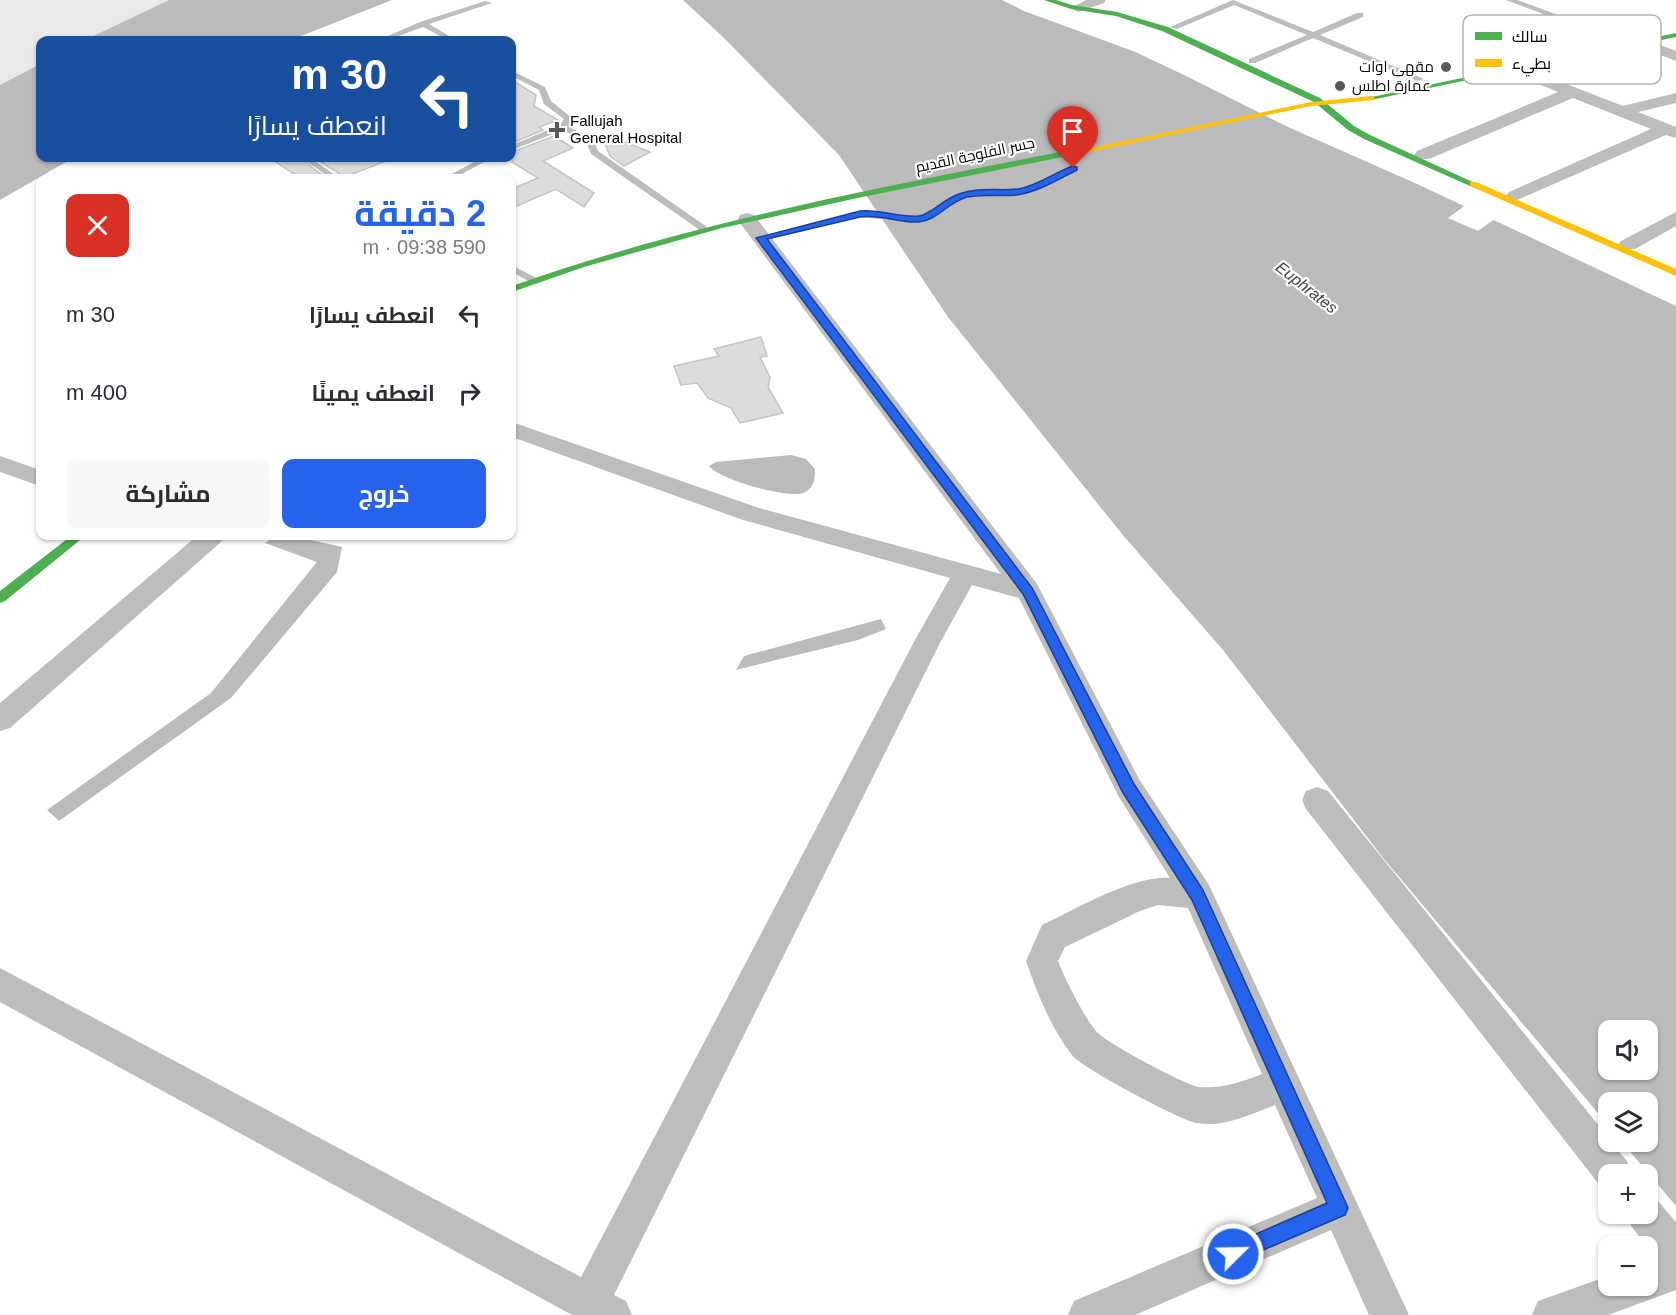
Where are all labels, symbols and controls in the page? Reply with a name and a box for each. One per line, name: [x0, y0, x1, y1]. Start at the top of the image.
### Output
legend: [1463, 15, 1661, 84]
text: سالك: [1512, 28, 1547, 45]
text: 30 m: [291, 51, 387, 98]
text: بطيء: [1512, 55, 1551, 77]
place label: مقهى اوات: [1359, 58, 1434, 77]
icon: left: [408, 60, 486, 138]
marker: مقهى اوات: [1439, 60, 1453, 74]
place label: عمارة اطلس: [1352, 77, 1431, 96]
marker: عمارة اطلس: [1333, 79, 1347, 93]
pin: [1047, 106, 1098, 168]
text: انعطف يسارًا: [246, 111, 387, 141]
place label: Fallujah General Hospital: [570, 112, 682, 146]
icon: arrive: [1056, 115, 1089, 148]
marker: Fallujah General Hospital: [548, 121, 566, 139]
street label: جسر الفلوجة القديم: [914, 134, 1036, 177]
text: 2 دقيقة: [354, 193, 486, 234]
button: close: [66, 194, 129, 257]
text: 590 m · 09:38: [363, 236, 486, 258]
water label: Euphrates: [1273, 258, 1341, 317]
icon: left: [453, 299, 486, 332]
text: 30 m: [66, 302, 115, 327]
text: انعطف يسارًا: [309, 303, 435, 328]
icon: right: [453, 377, 486, 410]
text: 400 m: [66, 380, 127, 405]
text: انعطف يمينًا: [312, 381, 435, 406]
button: مشاركة: [66, 459, 270, 528]
button: خروج: [282, 459, 486, 528]
map controls: [1598, 1020, 1658, 1296]
button: sound: [1598, 1020, 1658, 1080]
button: layers: [1598, 1092, 1658, 1152]
button: +: [1598, 1164, 1658, 1224]
position arrow: [1201, 1222, 1265, 1286]
button: −: [1598, 1236, 1658, 1296]

